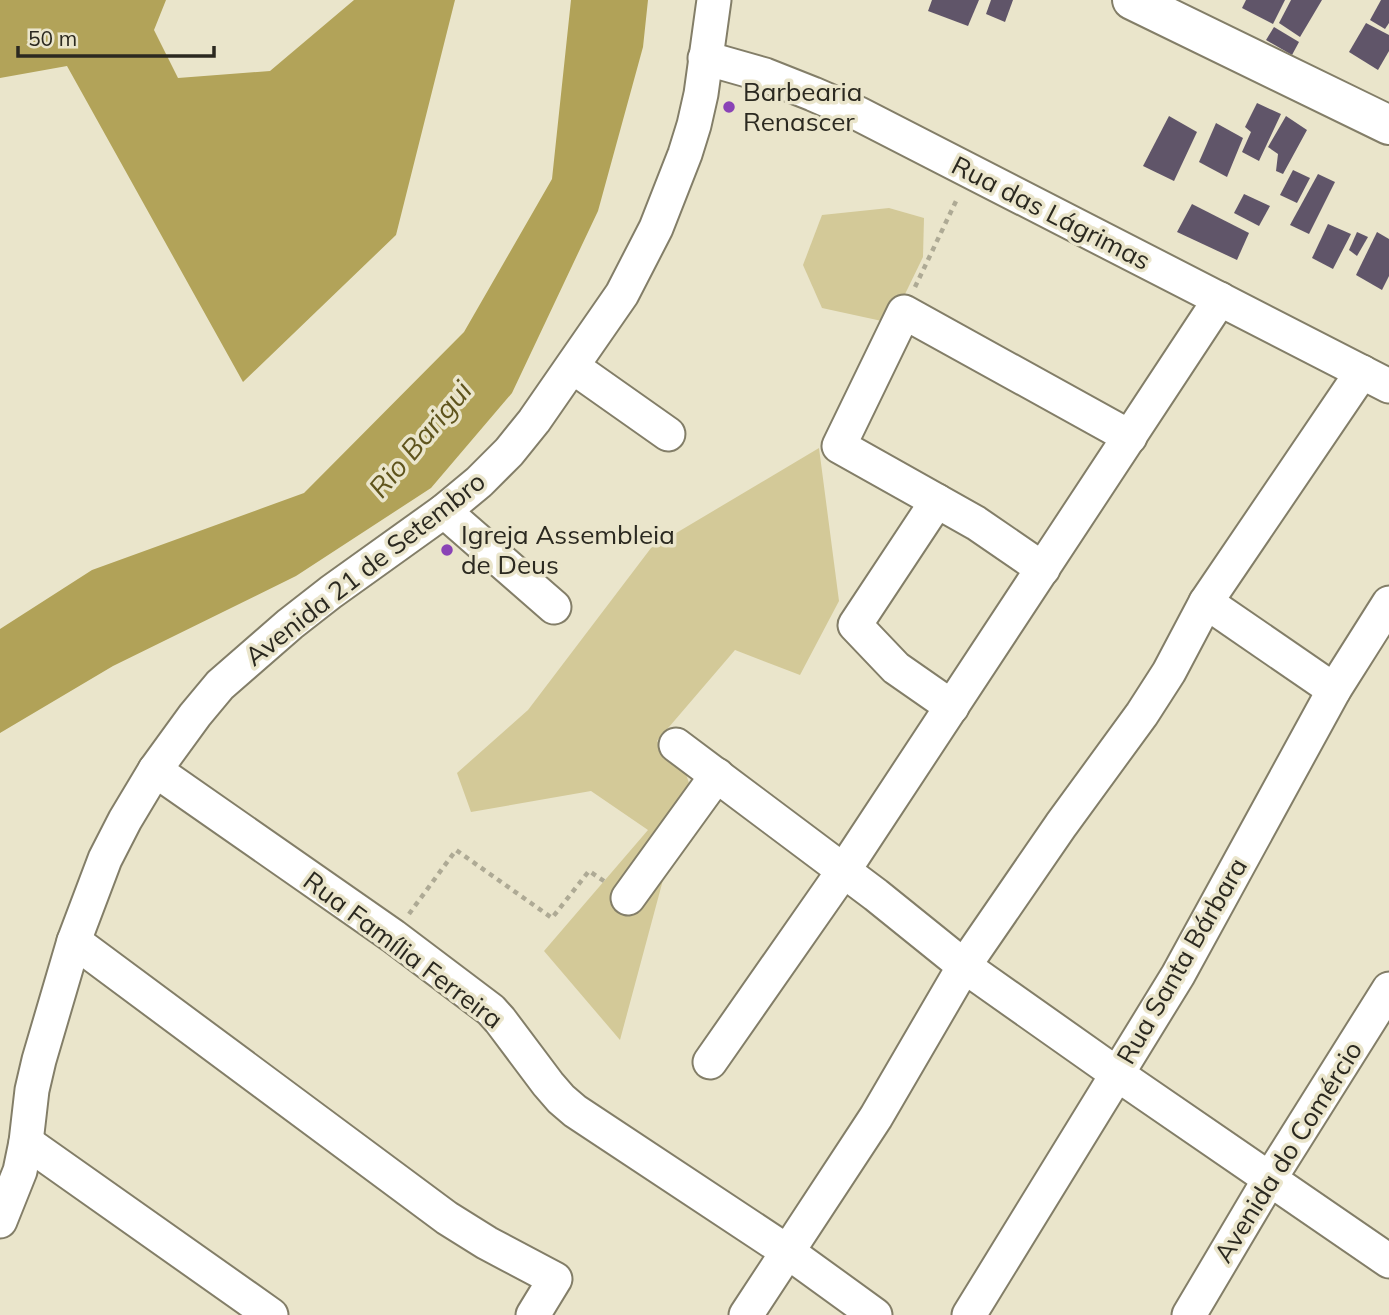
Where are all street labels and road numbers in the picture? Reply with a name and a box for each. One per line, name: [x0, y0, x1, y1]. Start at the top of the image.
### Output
street label: Rua das Lágrimas: [946, 148, 1156, 277]
street label: Avenida 21 de Setembro: [238, 464, 492, 673]
street label: Rua Santa Bárbara: [1109, 852, 1254, 1070]
street label: Rua Família Ferreira: [297, 864, 510, 1035]
street label: Avenida do Comércio: [1206, 1035, 1369, 1268]

